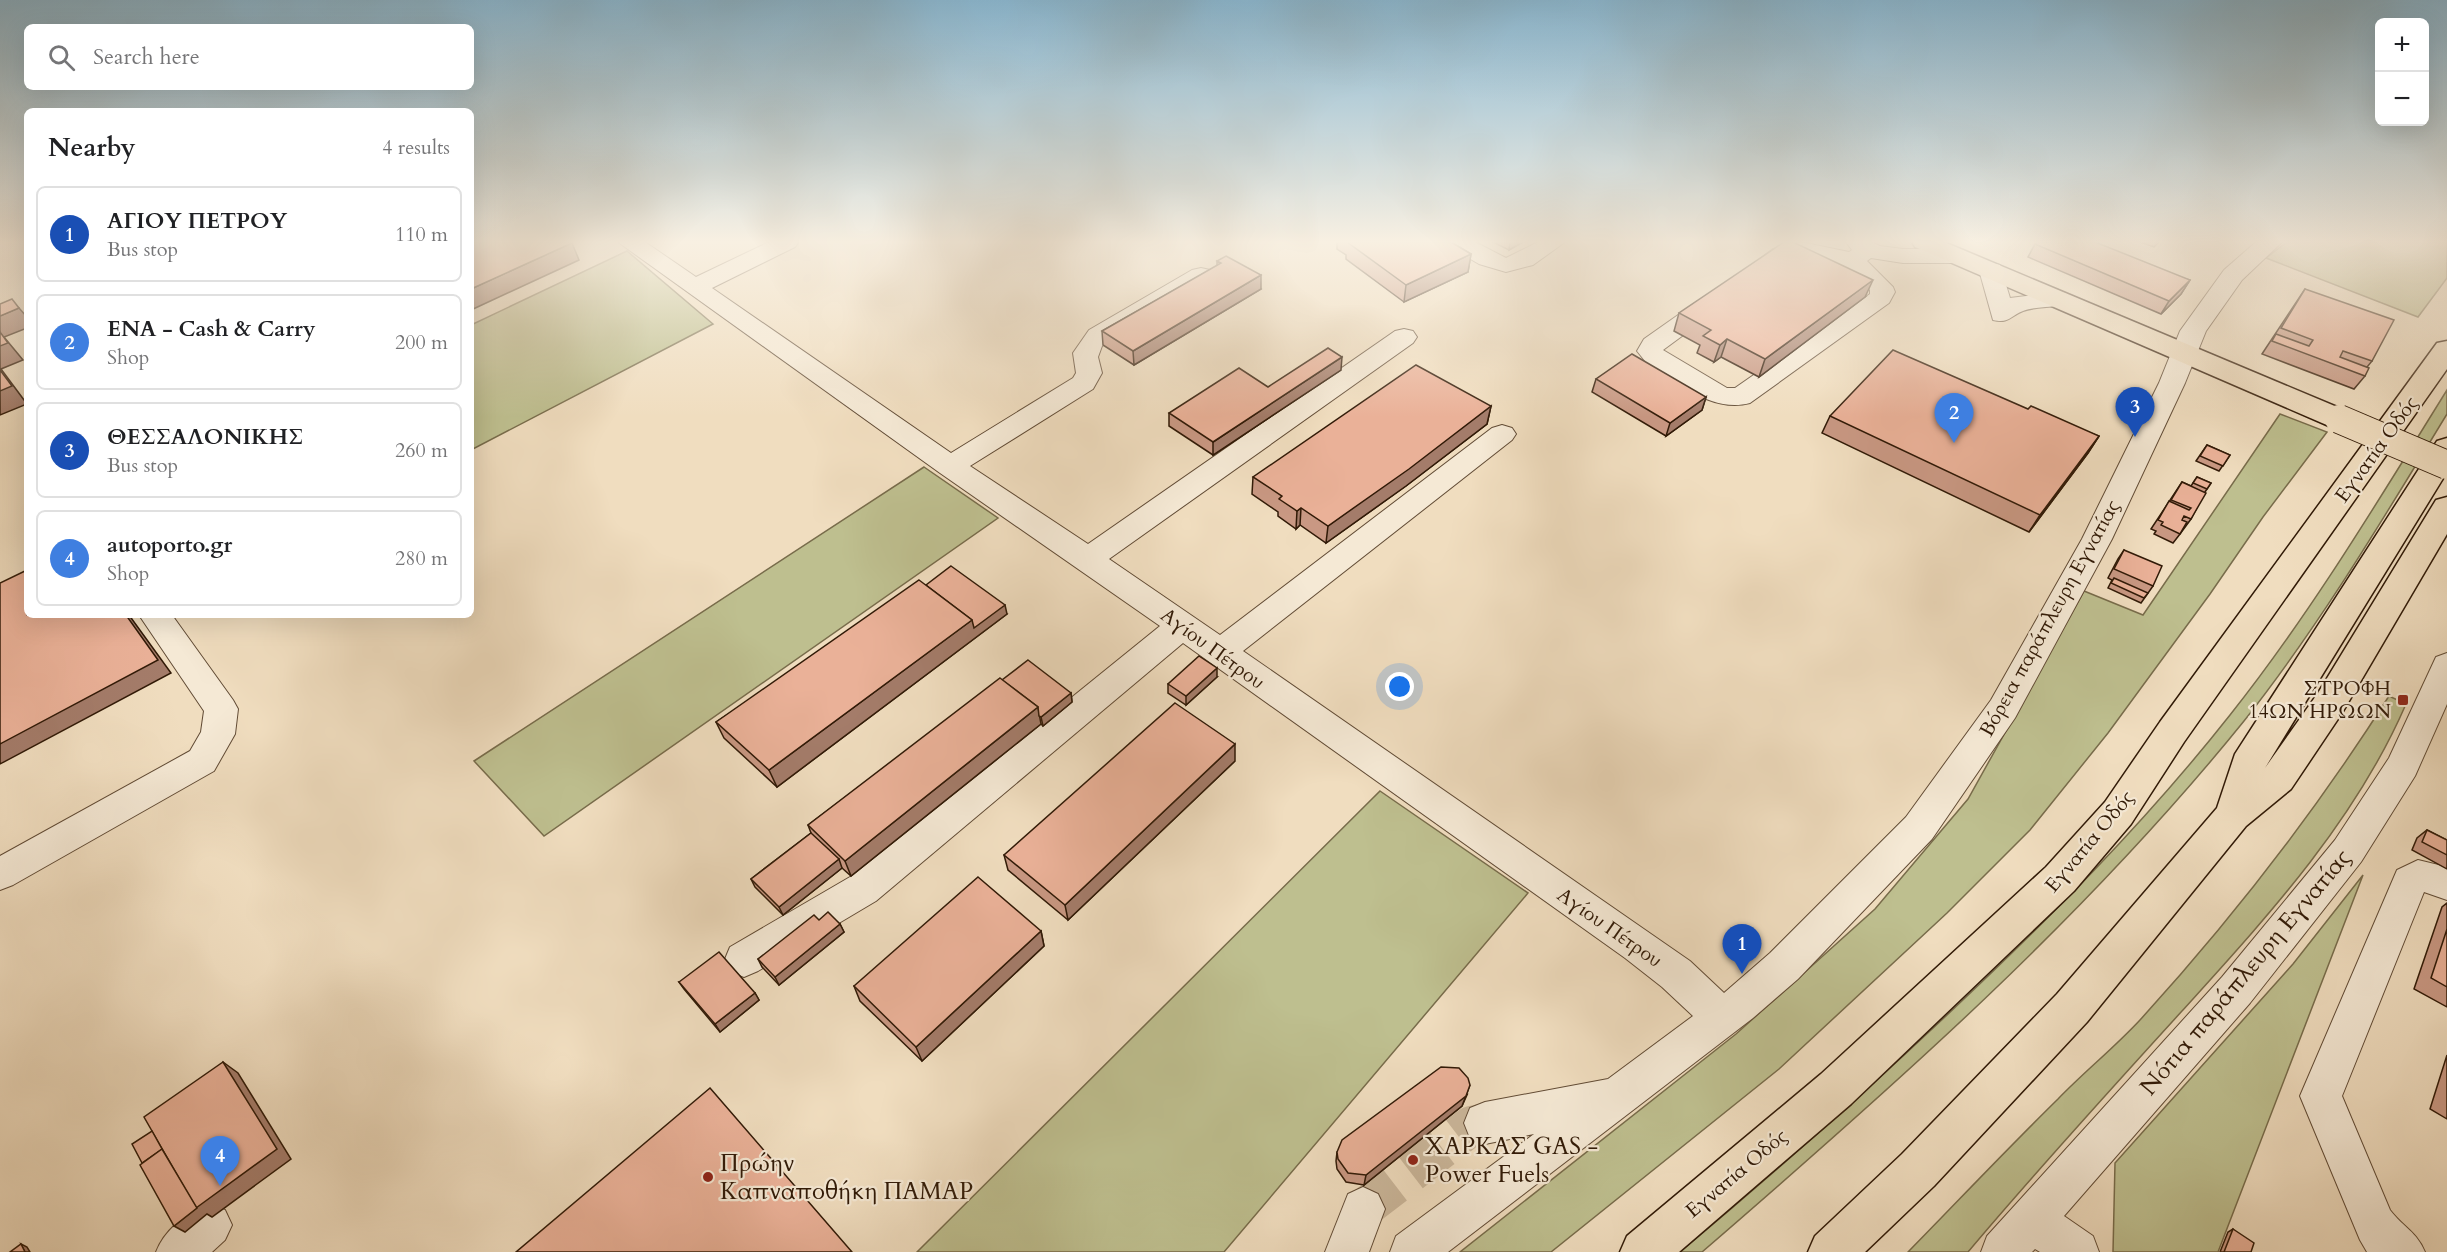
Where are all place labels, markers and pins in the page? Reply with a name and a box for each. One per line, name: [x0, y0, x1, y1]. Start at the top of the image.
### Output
pin: 3: [2116, 388, 2154, 437]
pin: 2: [1934, 394, 1974, 443]
place label: ΣΤΡΟΦΗ 14ΩΝ ΗΡΩΩΝ: [2248, 675, 2391, 725]
marker: ΣΤΡΟΦΗ 14ΩΝ ΗΡΩΩΝ: [2396, 693, 2410, 707]
pin: 1: [1722, 924, 1762, 974]
place label: ΧΑΡΚΑΣ GAS - Power Fuels: [1425, 1130, 1598, 1191]
pin: 4: [200, 1136, 240, 1186]
place label: Πρώην Καπναποθήκη ΠΑΜΑΡ: [720, 1147, 973, 1208]
marker: ΧΑΡΚΑΣ GAS - Power Fuels: [1406, 1153, 1420, 1167]
marker: Πρώην Καπναποθήκη ΠΑΜΑΡ: [701, 1170, 715, 1184]

